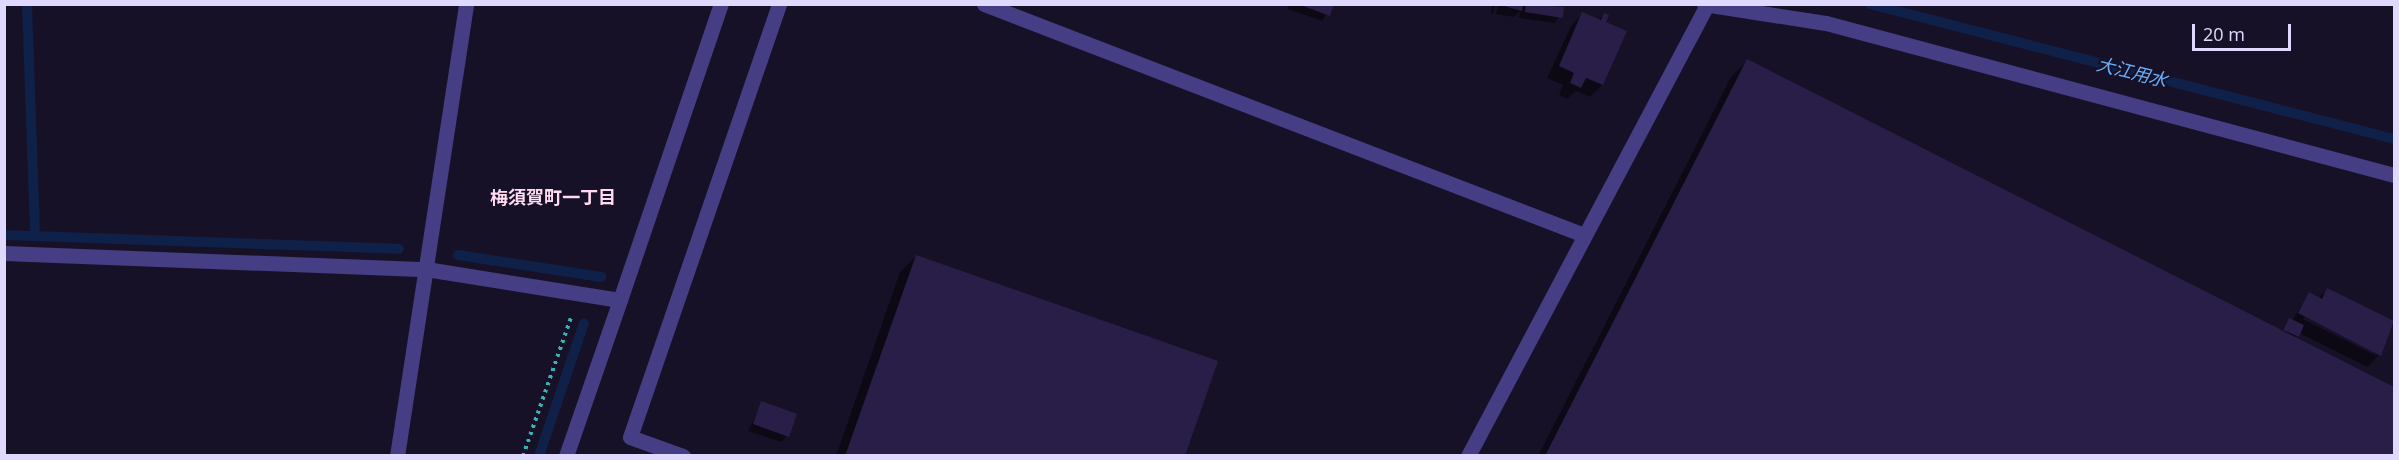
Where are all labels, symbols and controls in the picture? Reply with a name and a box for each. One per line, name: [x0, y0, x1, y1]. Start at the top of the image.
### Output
scale bar: [2195, 12, 2294, 50]
text: 20 m: [2203, 22, 2245, 46]
water label: 大江用水: [2094, 53, 2170, 91]
district label: 梅須賀町一丁目: [490, 186, 616, 208]

